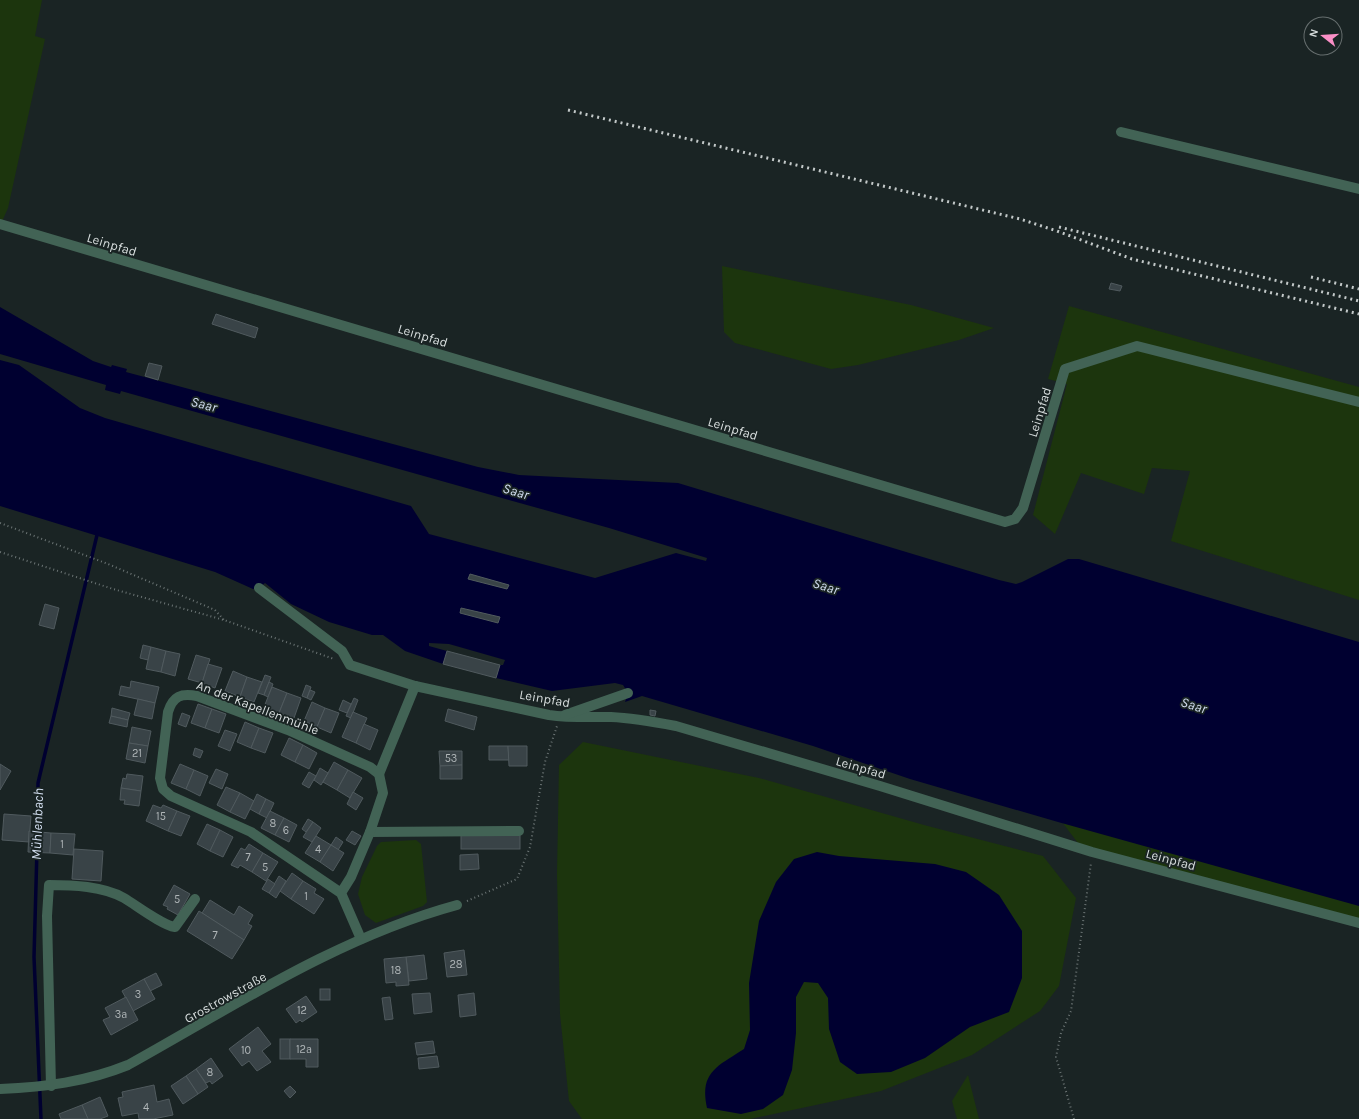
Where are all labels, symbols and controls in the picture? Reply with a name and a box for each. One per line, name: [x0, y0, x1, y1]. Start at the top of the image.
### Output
north arrow: [1303, 16, 1343, 56]
text: N: [1307, 28, 1321, 39]
street label: Leinpfad: [85, 230, 139, 259]
street label: Leinpfad: [396, 321, 450, 350]
street label: Leinpfad: [1025, 385, 1054, 439]
water label: Saar: [189, 393, 220, 416]
street label: Leinpfad: [706, 414, 760, 443]
water label: Saar: [501, 479, 532, 504]
water label: Saar: [811, 574, 842, 599]
street label: An der Kapellenmühle: [195, 677, 321, 738]
street label: Leinpfad: [518, 687, 572, 710]
water label: Saar: [1179, 693, 1210, 718]
house number: 21: [132, 747, 142, 760]
house number: 53: [445, 752, 457, 765]
street label: Leinpfad: [834, 753, 888, 782]
water label: Mühlenbach: [28, 788, 47, 860]
house number: 15: [156, 810, 166, 823]
house number: 8: [270, 817, 277, 830]
house number: 6: [283, 824, 289, 837]
house number: 1: [60, 838, 64, 851]
house number: 4: [315, 843, 321, 856]
street label: Leinpfad: [1144, 846, 1198, 873]
house number: 7: [245, 851, 251, 864]
house number: 5: [262, 861, 268, 874]
house number: 1: [304, 890, 308, 903]
house number: 5: [174, 893, 180, 906]
house number: 7: [212, 929, 218, 942]
house number: 28: [449, 958, 463, 971]
house number: 18: [391, 964, 401, 977]
street label: Grostrowstraße: [182, 969, 269, 1026]
house number: 3: [135, 988, 141, 1001]
house number: 12: [297, 1004, 307, 1017]
house number: 3a: [115, 1008, 127, 1021]
house number: 12a: [296, 1043, 312, 1056]
house number: 10: [241, 1044, 251, 1057]
house number: 8: [207, 1066, 214, 1079]
house number: 4: [143, 1101, 149, 1114]

